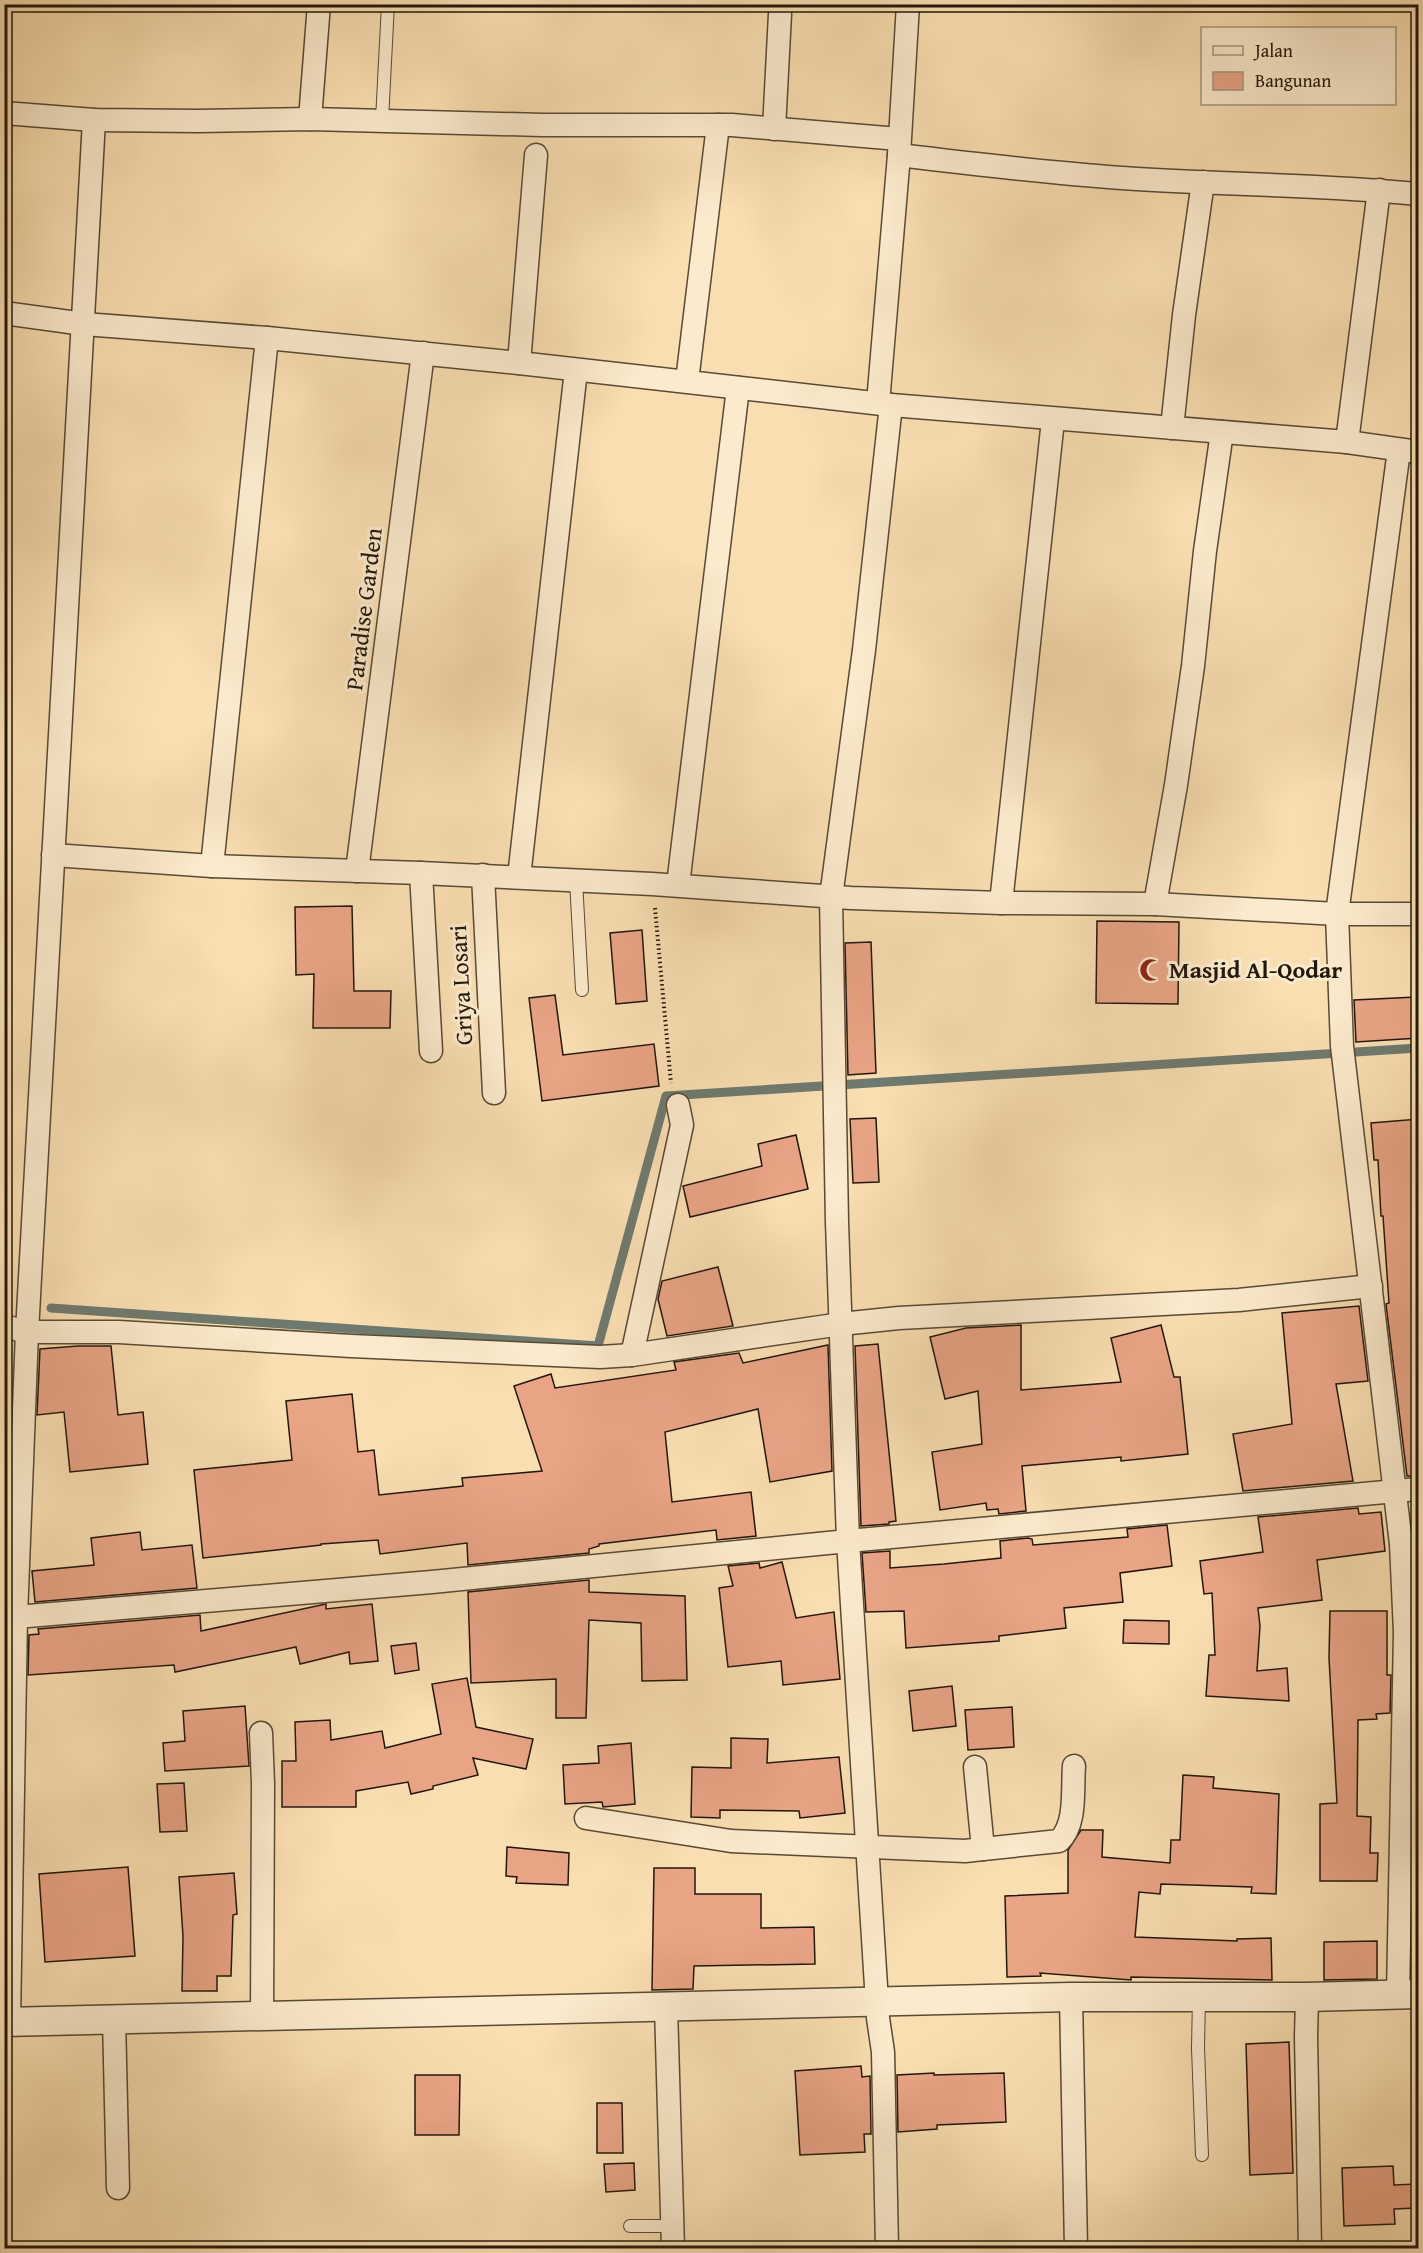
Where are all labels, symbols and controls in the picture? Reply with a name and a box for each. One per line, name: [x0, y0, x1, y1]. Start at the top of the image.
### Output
legend: [1201, 27, 1396, 105]
text: Jalan: [1253, 37, 1293, 64]
text: Bangunan: [1255, 67, 1331, 94]
street label: Paradise Garden: [336, 525, 391, 692]
street label: Griya Losari: [440, 924, 481, 1046]
place label: Masjid Al-Qodar: [1169, 952, 1342, 987]
mosque icon: Masjid Al-Qodar: [1138, 957, 1164, 983]

